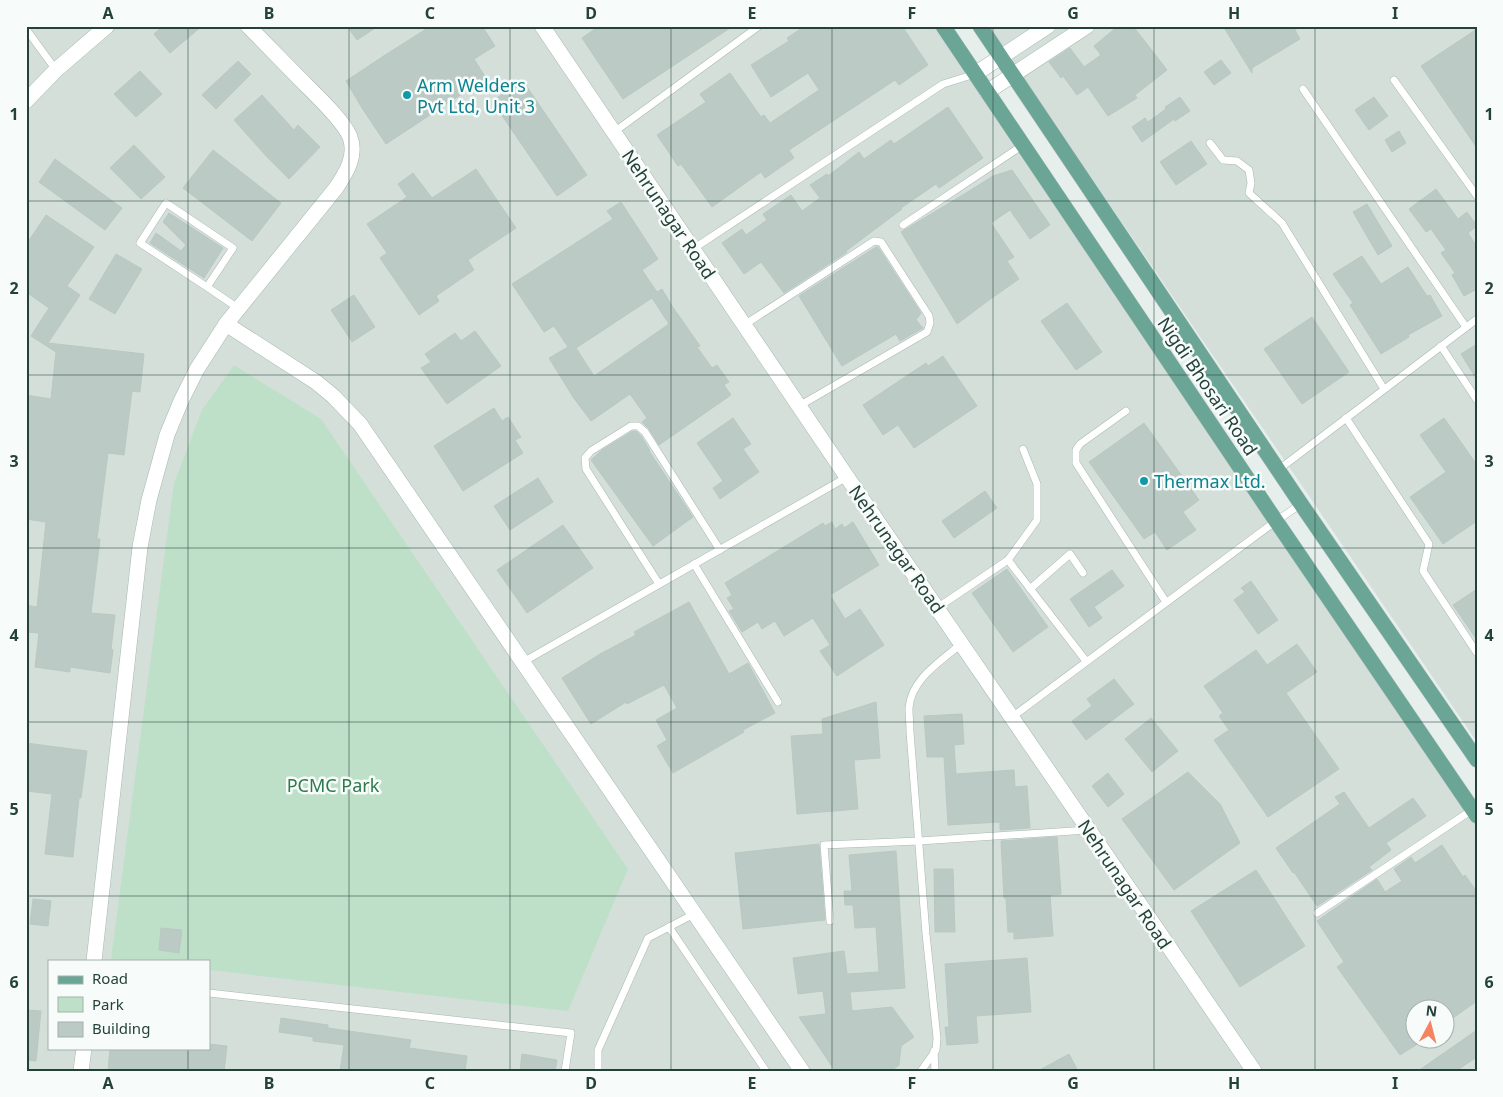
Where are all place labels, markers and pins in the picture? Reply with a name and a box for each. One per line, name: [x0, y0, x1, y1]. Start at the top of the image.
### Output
place label: Arm Welders Pvt Ltd, Unit 3: [417, 73, 535, 118]
marker: Arm Welders Pvt Ltd, Unit 3: [401, 89, 413, 101]
place label: Thermax Ltd.: [1154, 469, 1266, 493]
marker: Thermax Ltd.: [1138, 475, 1150, 487]

